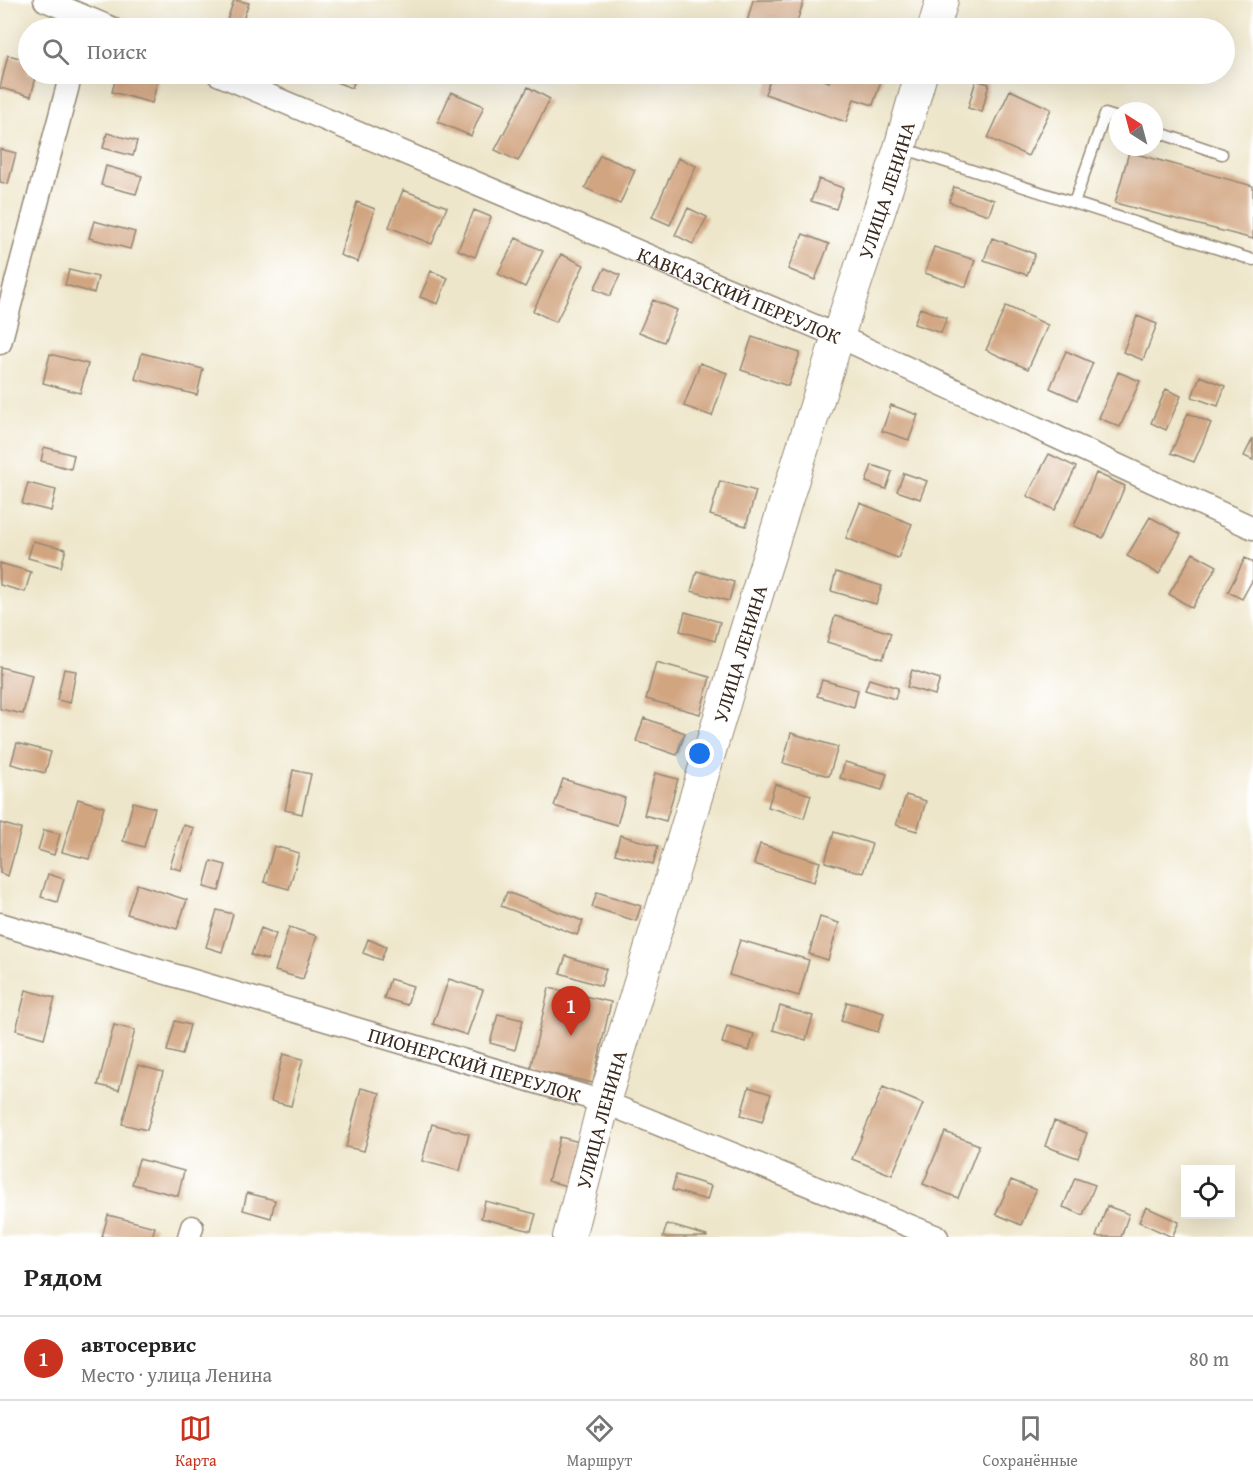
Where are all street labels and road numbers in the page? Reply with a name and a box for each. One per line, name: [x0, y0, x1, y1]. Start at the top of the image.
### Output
street label: УЛИЦА ЛЕНИНА: [850, 118, 921, 263]
street label: КАВКАЗСКИЙ ПЕРЕУЛОК: [633, 238, 846, 350]
street label: УЛИЦА ЛЕНИНА: [705, 581, 774, 726]
street label: ПИОНЕРСКИЙ ПЕРЕУЛОК: [365, 1019, 585, 1109]
street label: УЛИЦА ЛЕНИНА: [568, 1046, 633, 1192]

